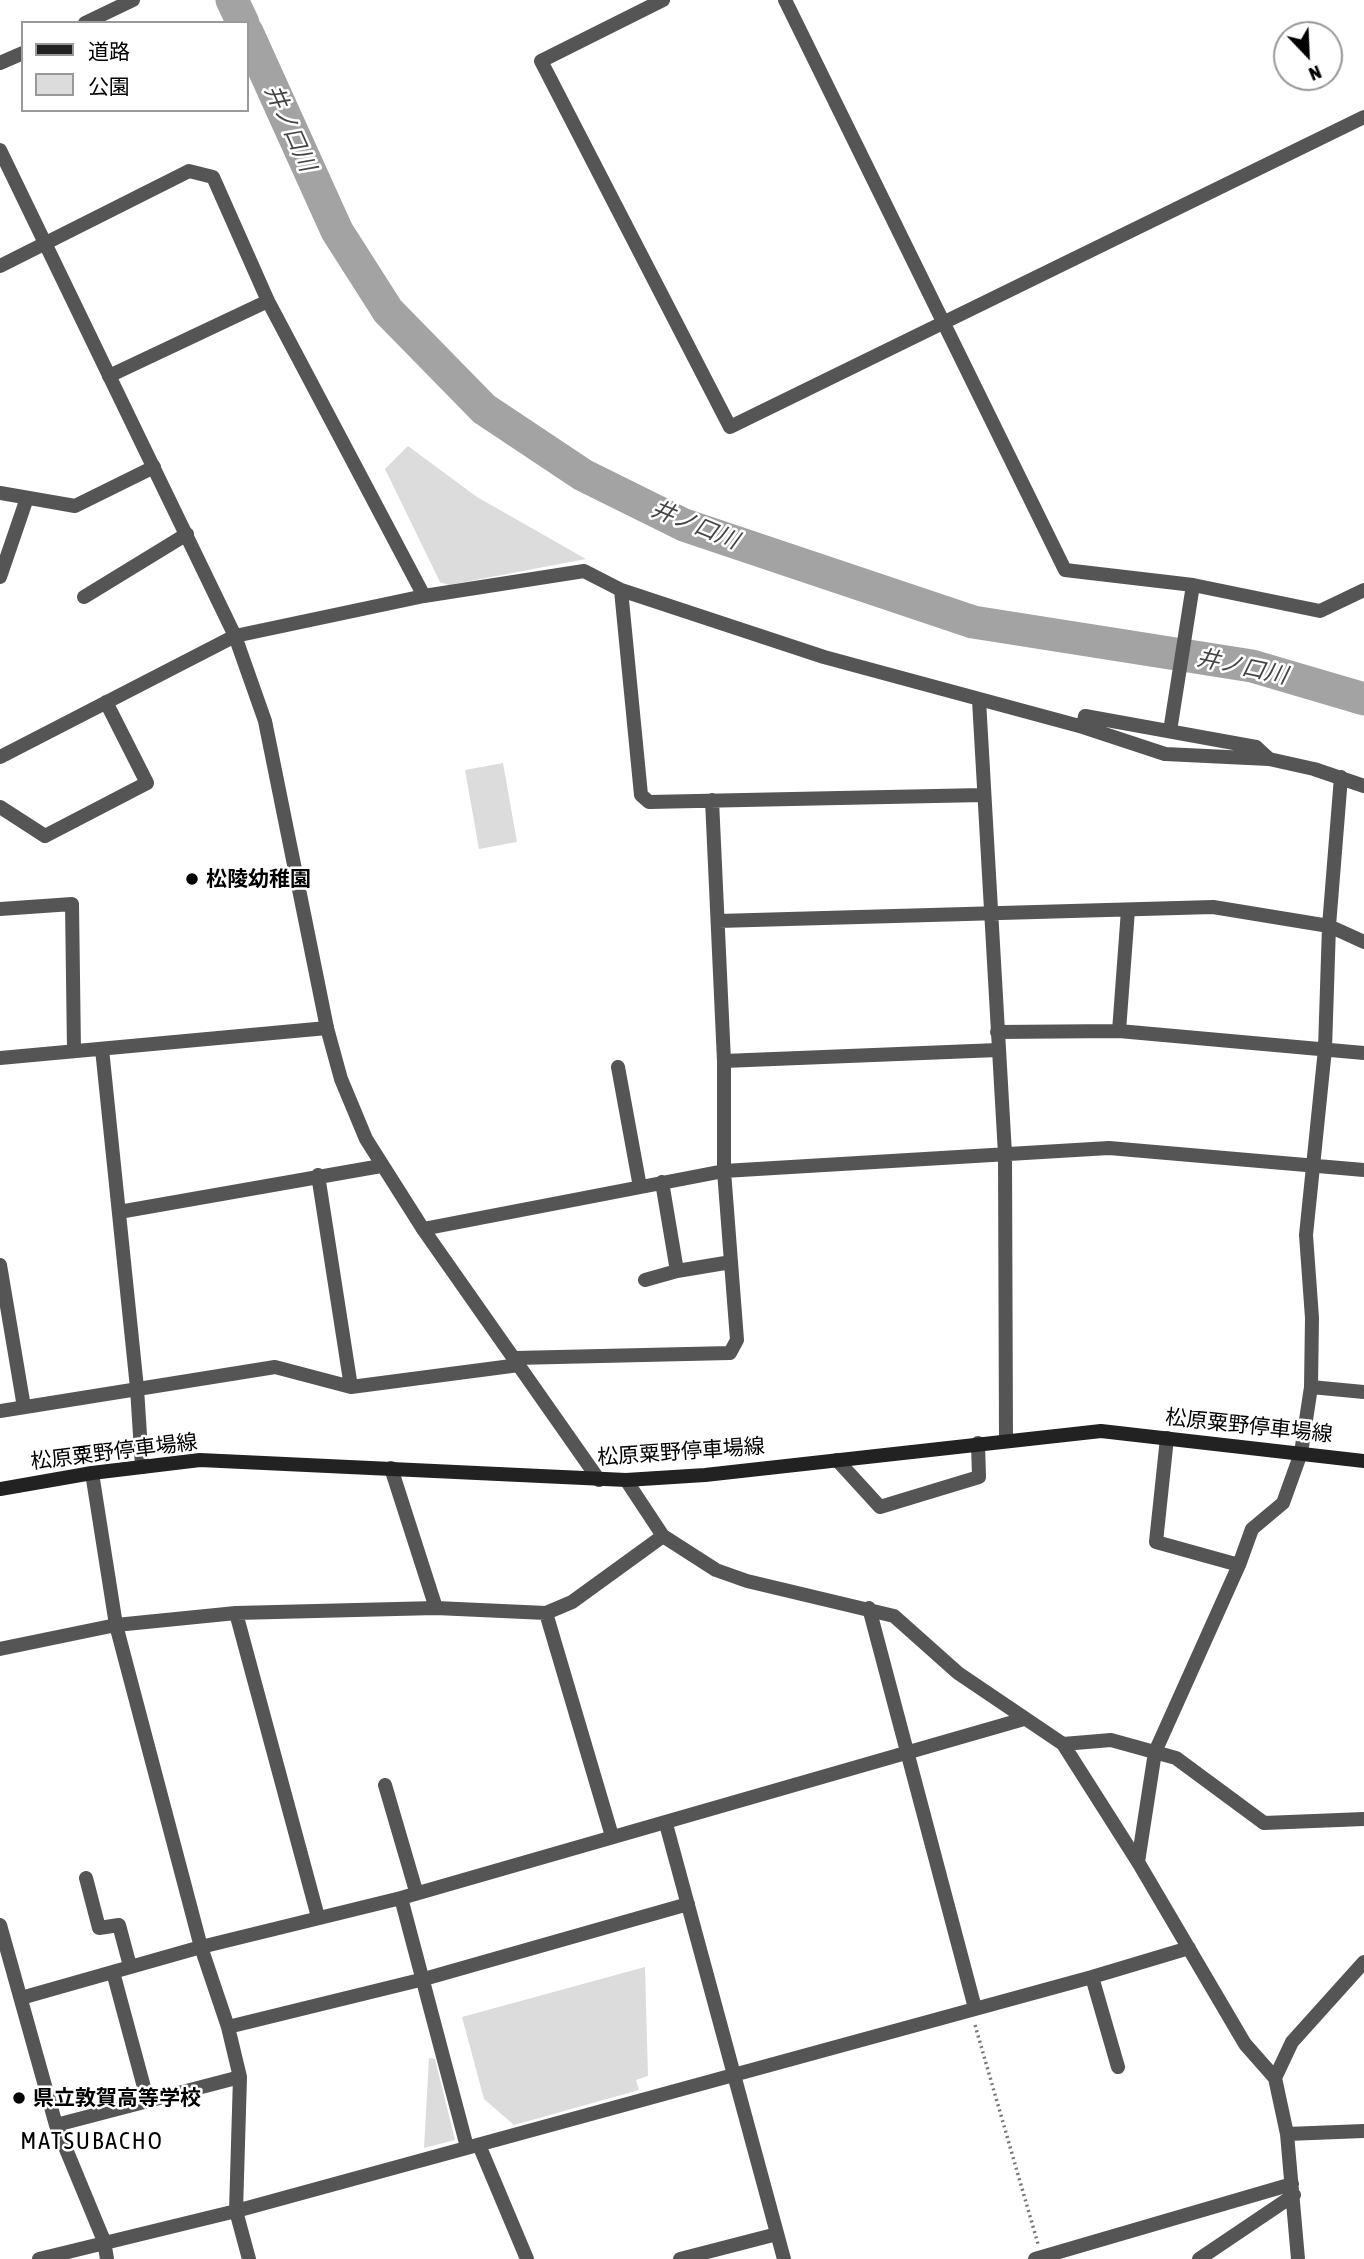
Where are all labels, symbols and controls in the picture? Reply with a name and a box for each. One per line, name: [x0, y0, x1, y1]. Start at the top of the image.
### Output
legend: [21, 21, 248, 112]
north arrow: [1273, 21, 1343, 91]
text: 道路: [88, 39, 130, 63]
text: N: [1306, 61, 1325, 86]
text: 公園: [88, 74, 130, 98]
water label: 井ノ口川: [259, 80, 321, 176]
water label: 井ノ口川: [647, 495, 743, 555]
water label: 井ノ口川: [1194, 644, 1290, 690]
place label: 松陵幼稚園: [206, 866, 311, 892]
marker: 松陵幼稚園: [184, 871, 200, 887]
street label: 松原粟野停車場線: [1164, 1405, 1334, 1447]
street label: 松原粟野停車場線: [29, 1429, 199, 1475]
street label: 松原粟野停車場線: [596, 1434, 766, 1470]
place label: 県立敦賀高等学校: [33, 2085, 201, 2111]
marker: 県立敦賀高等学校: [11, 2090, 27, 2106]
district label: MATSUBACHO: [21, 2127, 163, 2155]

